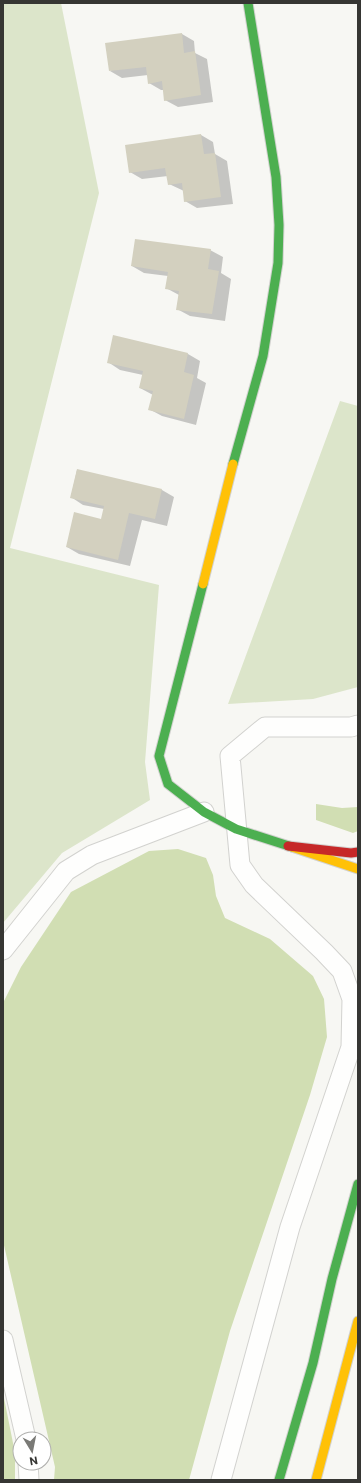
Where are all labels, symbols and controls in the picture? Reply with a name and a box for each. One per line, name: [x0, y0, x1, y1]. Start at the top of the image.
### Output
north arrow: [12, 1431, 52, 1471]
text: N: [29, 1454, 39, 1468]

